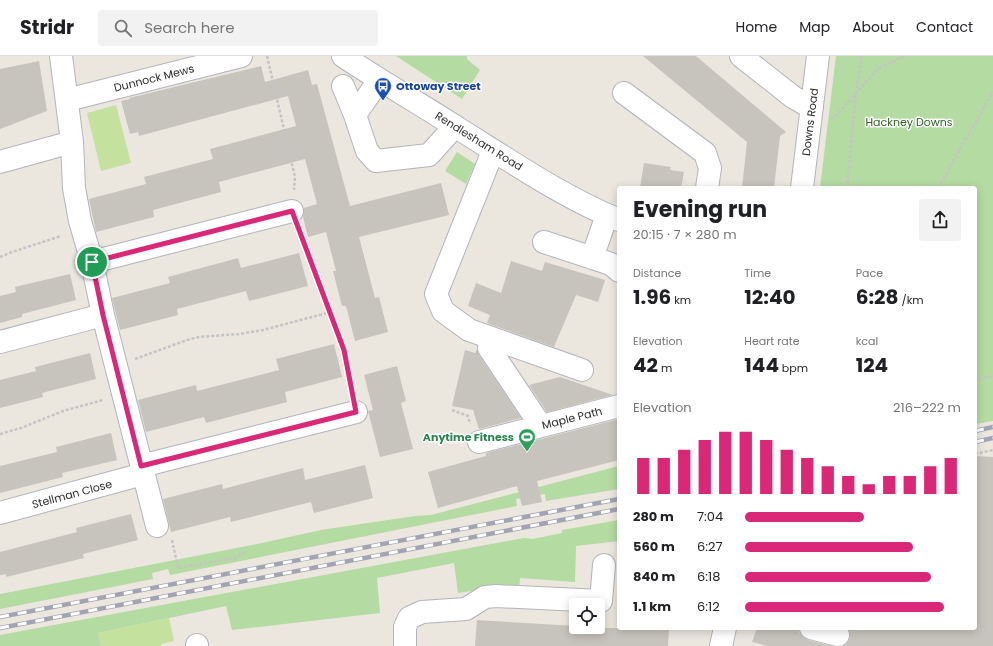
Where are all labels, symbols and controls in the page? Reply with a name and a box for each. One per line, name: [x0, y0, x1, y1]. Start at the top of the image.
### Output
search box: [98, 10, 378, 46]
text: Stridr: [20, 14, 74, 41]
icon: search: [112, 17, 134, 39]
text: Search here: [144, 17, 235, 38]
text: Home: [735, 17, 777, 37]
text: Map: [799, 17, 830, 37]
text: About: [852, 17, 894, 37]
text: Contact: [916, 17, 973, 37]
street label: Dunnock Mews: [112, 60, 196, 96]
bus stop icon: Ottoway Street: [373, 76, 393, 101]
place label: Ottoway Street: [396, 78, 481, 94]
street label: Downs Road: [798, 87, 822, 157]
street label: Rendlesham Road: [432, 108, 526, 174]
park label: Hackney Downs: [866, 114, 953, 130]
text: Evening run: [633, 194, 767, 225]
button: share: [919, 199, 961, 241]
text: 20:15 · 7 × 280 m: [633, 225, 737, 244]
pin: [75, 245, 109, 279]
icon: arrive: [81, 251, 103, 273]
text: Distance: [633, 265, 681, 281]
text: Time: [744, 265, 771, 281]
text: Pace: [856, 265, 883, 281]
text: 1.96: [633, 283, 671, 311]
text: 12:40: [744, 283, 796, 311]
text: 6:28: [856, 283, 898, 311]
text: km: [671, 292, 691, 308]
text: /km: [898, 292, 924, 308]
text: Elevation: [633, 333, 683, 349]
text: Heart rate: [744, 333, 800, 349]
text: kcal: [856, 333, 878, 349]
text: 42: [633, 351, 658, 379]
text: 144: [744, 351, 779, 379]
text: 124: [856, 351, 888, 379]
text: m: [658, 360, 672, 376]
text: bpm: [779, 360, 808, 376]
text: Elevation: [633, 398, 692, 417]
text: 216–222 m: [893, 398, 961, 417]
street label: Maple Path: [540, 403, 604, 433]
sports icon: Anytime Fitness: [517, 427, 537, 452]
place label: Anytime Fitness: [423, 429, 514, 445]
street label: Stellman Close: [30, 476, 114, 512]
text: 280 m: [633, 507, 674, 526]
text: 7:04: [697, 507, 723, 526]
text: 560 m: [633, 537, 675, 556]
text: 6:27: [697, 537, 723, 556]
text: 840 m: [633, 567, 675, 586]
text: 6:18: [697, 567, 720, 586]
text: 1.1 km: [633, 597, 671, 616]
text: 6:12: [697, 597, 720, 616]
map controls: [569, 598, 605, 634]
button: locate: [569, 598, 605, 634]

